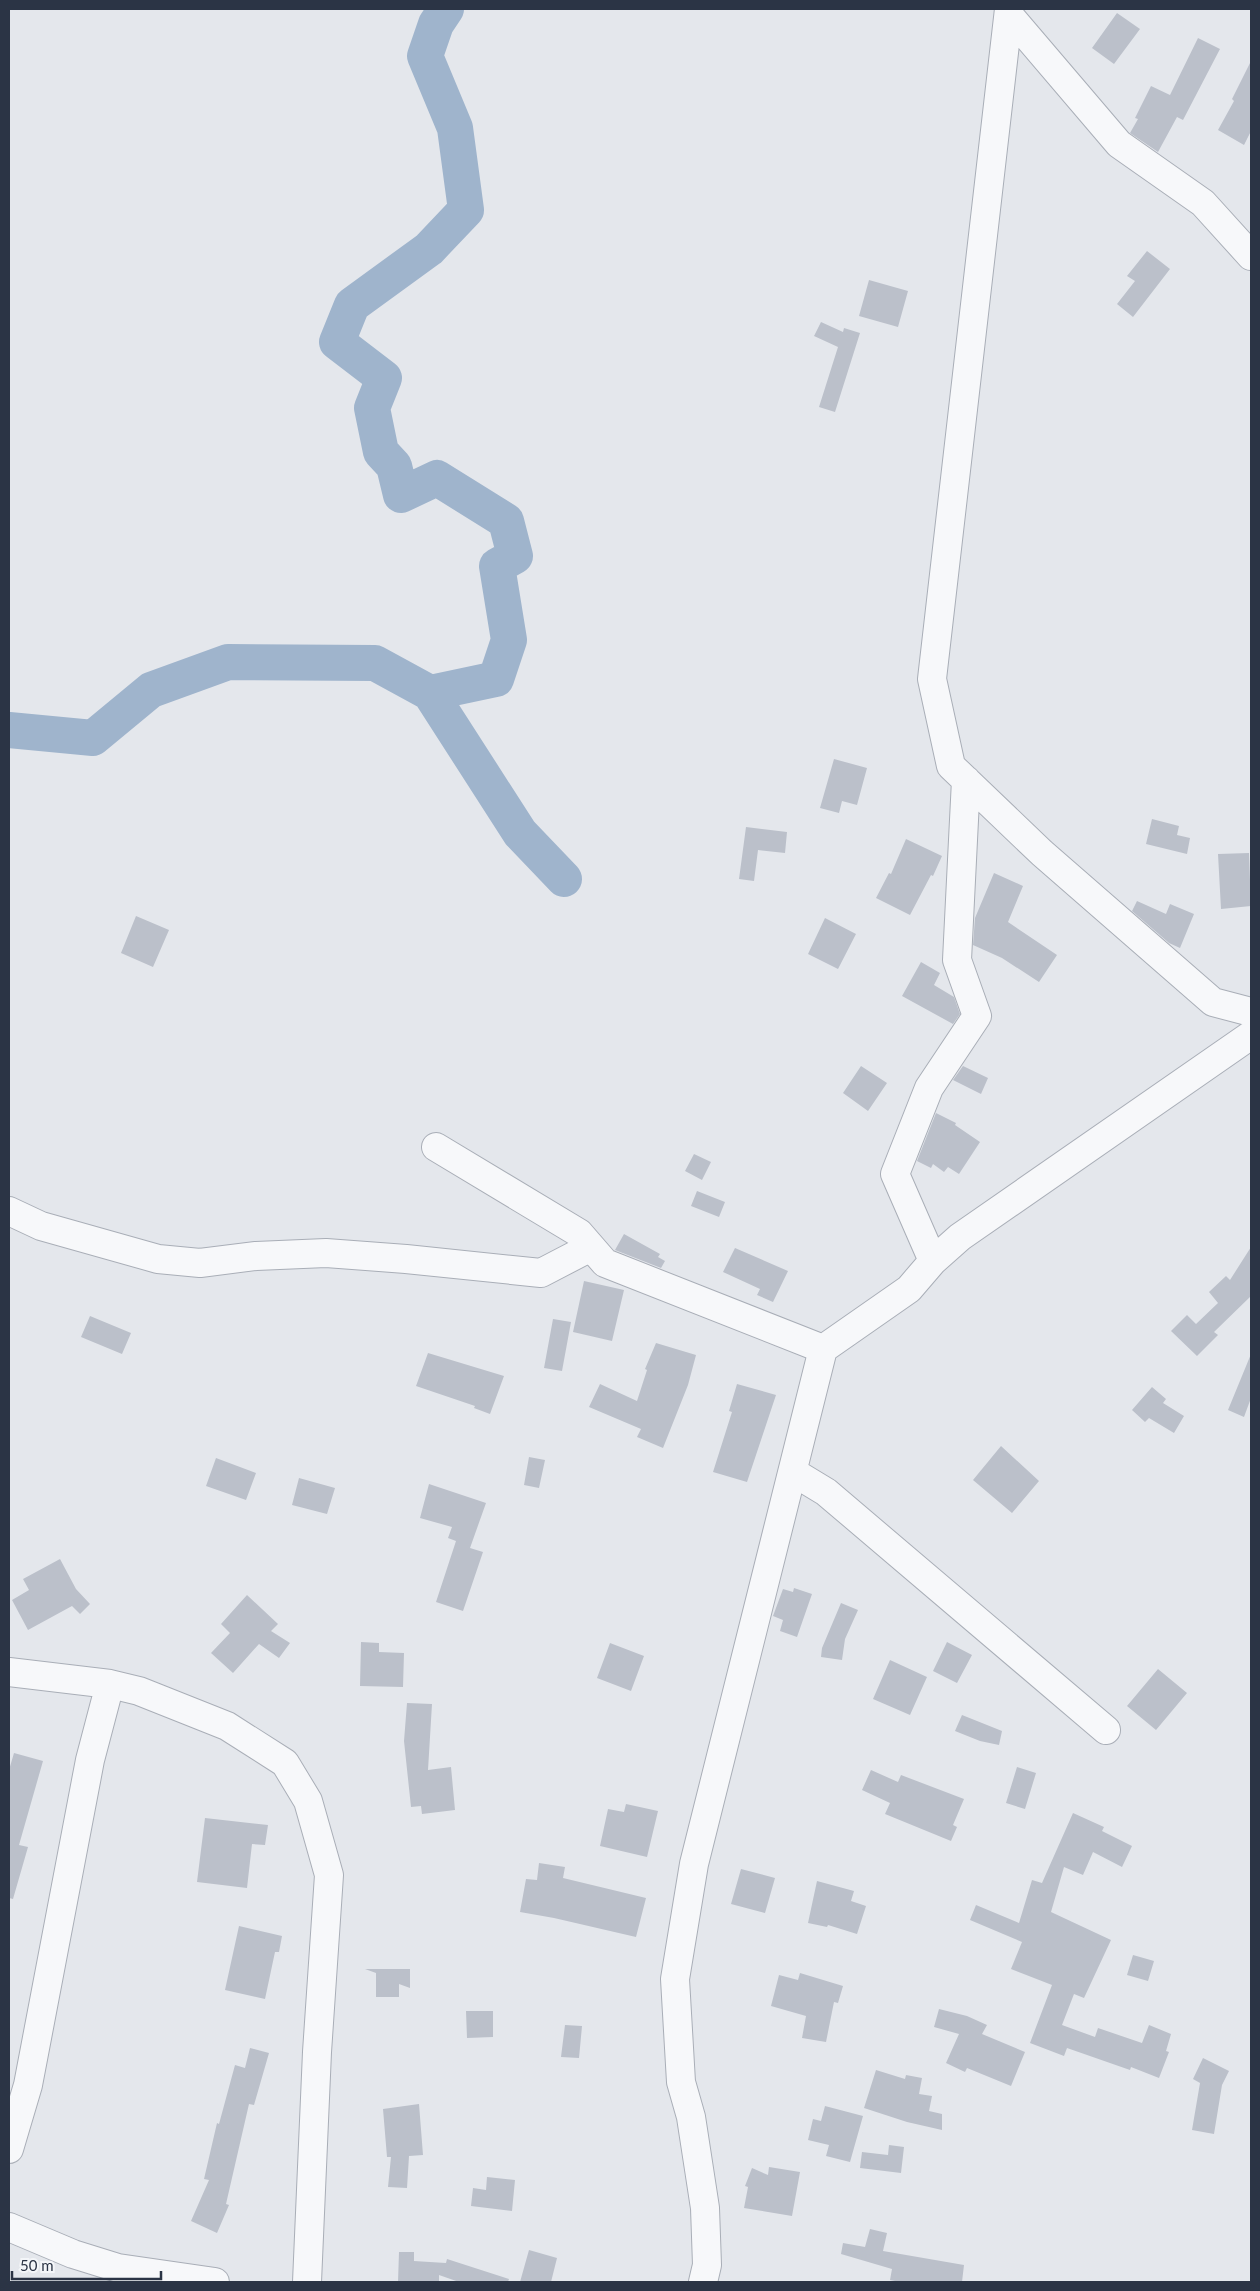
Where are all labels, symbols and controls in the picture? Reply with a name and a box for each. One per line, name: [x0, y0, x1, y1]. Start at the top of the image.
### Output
scale bar: [12, 2248, 161, 2280]
text: 50 m: [20, 2256, 54, 2274]

